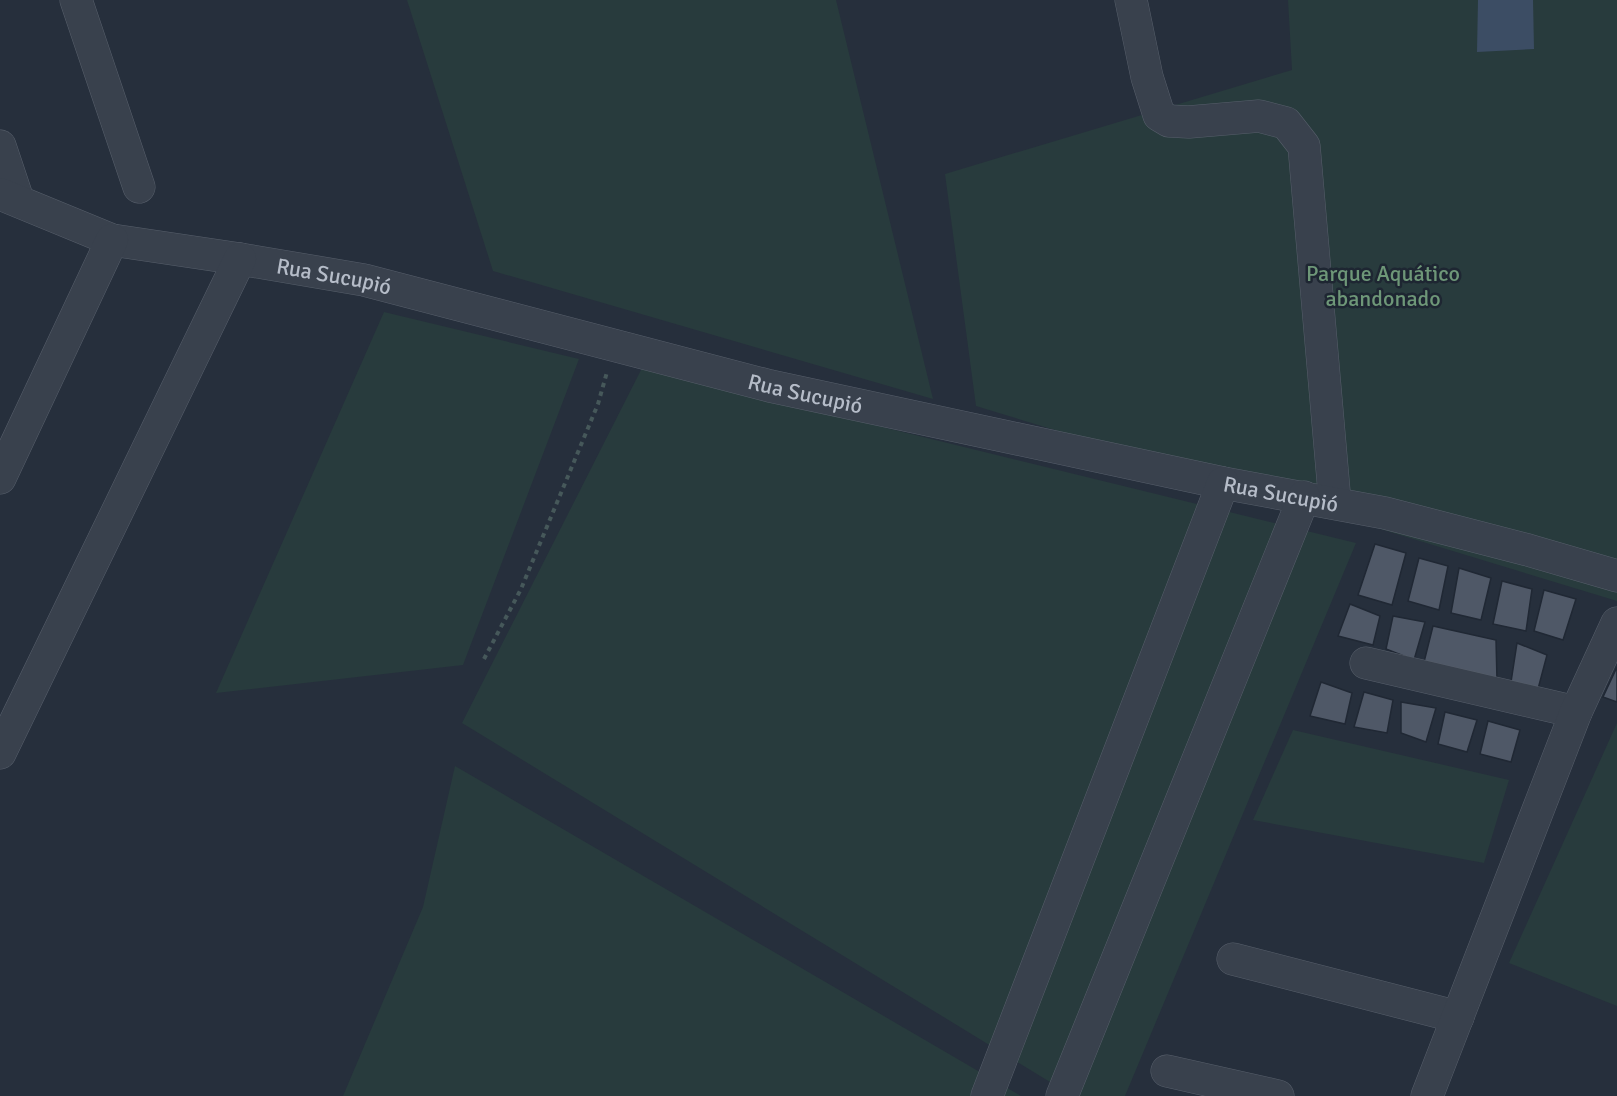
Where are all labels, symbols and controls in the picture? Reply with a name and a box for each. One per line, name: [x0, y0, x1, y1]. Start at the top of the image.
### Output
street label: Rua Sucupió: [274, 252, 395, 300]
park label: Parque Aquático abandonado: [1306, 260, 1460, 312]
street label: Rua Sucupió: [745, 367, 865, 419]
street label: Rua Sucupió: [1221, 470, 1341, 518]

